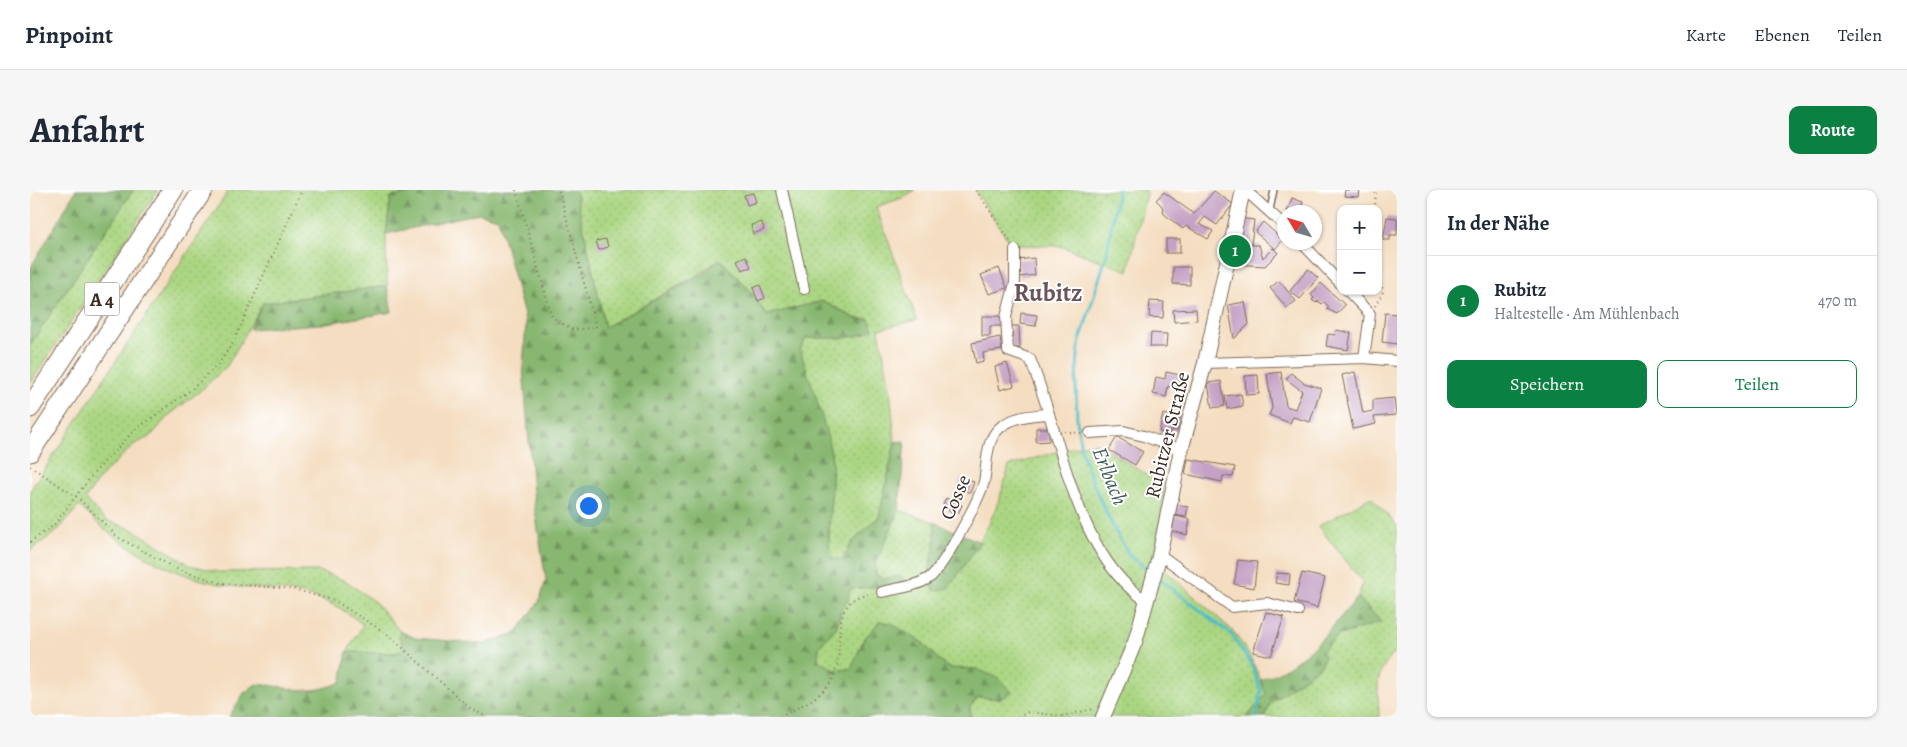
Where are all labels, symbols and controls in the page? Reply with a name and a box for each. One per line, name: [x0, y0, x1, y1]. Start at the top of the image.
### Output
text: Pinpoint: [25, 19, 113, 51]
text: Karte: [1686, 23, 1726, 47]
text: Ebenen: [1754, 23, 1810, 47]
text: Teilen: [1838, 23, 1882, 47]
text: Anfahrt: [30, 106, 145, 154]
button: Route: [1789, 106, 1877, 154]
north arrow: [1277, 205, 1322, 250]
map controls: [1337, 205, 1382, 295]
button: +: [1337, 205, 1382, 250]
text: In der Nähe: [1447, 209, 1549, 237]
pin: 1: [1219, 232, 1251, 270]
button: −: [1337, 250, 1382, 295]
district label: Rubitz: [1013, 276, 1083, 310]
text: Rubitz: [1494, 277, 1547, 303]
road number: A 4: [84, 282, 120, 316]
text: 1: [1460, 290, 1466, 312]
text: 470 m: [1818, 290, 1857, 312]
text: Haltestelle · Am Mühlenbach: [1494, 303, 1680, 325]
button: Speichern: [1447, 360, 1647, 408]
button: Teilen: [1657, 360, 1857, 408]
street label: Rubitzer Straße: [1139, 369, 1196, 501]
water label: Erlbach: [1086, 443, 1134, 509]
street label: Cosse: [934, 470, 977, 524]
your location: [576, 493, 602, 519]

